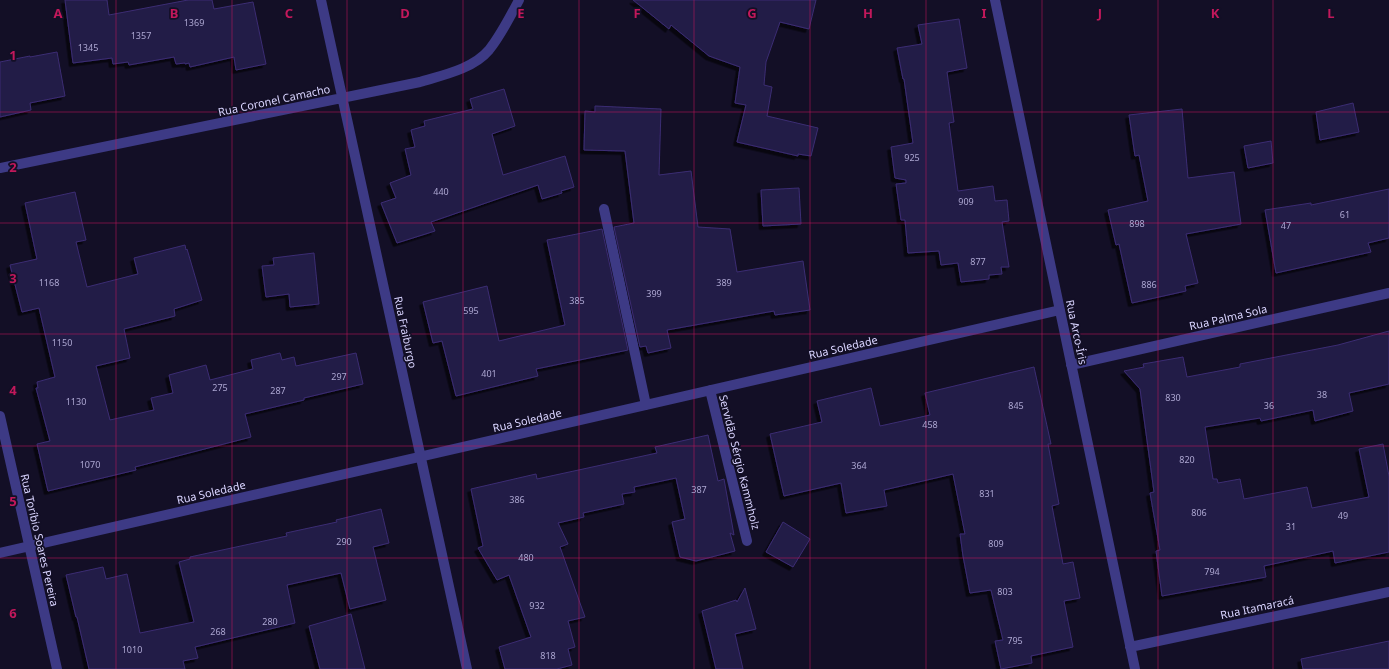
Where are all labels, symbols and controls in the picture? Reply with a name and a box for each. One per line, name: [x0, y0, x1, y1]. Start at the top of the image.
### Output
text: A: [54, 4, 63, 22]
text: B: [170, 4, 178, 22]
text: C: [285, 4, 293, 22]
text: D: [400, 4, 410, 22]
text: E: [517, 4, 525, 22]
text: F: [633, 4, 641, 22]
text: G: [747, 4, 757, 22]
text: H: [863, 4, 873, 22]
text: I: [981, 4, 987, 22]
text: J: [1097, 4, 1102, 22]
text: K: [1211, 4, 1220, 22]
text: L: [1327, 4, 1335, 22]
house number: 1369: [184, 16, 204, 29]
house number: 1357: [131, 29, 151, 42]
house number: 1345: [78, 41, 98, 54]
text: 1: [9, 46, 17, 64]
street label: Rua Coronel Camacho: [217, 81, 332, 119]
house number: 925: [904, 151, 920, 164]
text: 2: [9, 158, 17, 176]
house number: 440: [433, 185, 449, 198]
house number: 909: [958, 195, 974, 208]
house number: 61: [1340, 208, 1350, 221]
house number: 898: [1129, 217, 1145, 230]
house number: 47: [1281, 219, 1291, 232]
house number: 877: [970, 255, 986, 268]
text: 3: [9, 269, 17, 287]
house number: 1168: [39, 276, 59, 289]
house number: 389: [716, 276, 732, 289]
house number: 886: [1141, 278, 1157, 291]
house number: 399: [646, 287, 662, 300]
house number: 385: [569, 294, 585, 307]
street label: Rua Fraiburgo: [391, 295, 421, 370]
street label: Rua Arco-Íris: [1063, 298, 1091, 366]
street label: Rua Palma Sola: [1188, 301, 1268, 333]
house number: 595: [463, 304, 479, 317]
street label: Rua Soledade: [807, 332, 879, 362]
house number: 1150: [52, 336, 72, 349]
house number: 401: [481, 367, 497, 380]
house number: 297: [331, 370, 347, 383]
text: 4: [9, 381, 17, 399]
house number: 275: [212, 381, 228, 394]
house number: 287: [270, 384, 286, 397]
house number: 38: [1317, 388, 1327, 401]
house number: 830: [1165, 391, 1181, 404]
street label: Servidão Sérgio Kammholz: [716, 393, 764, 531]
house number: 1130: [66, 395, 86, 408]
house number: 845: [1008, 399, 1024, 412]
house number: 36: [1264, 399, 1274, 412]
street label: Rua Soledade: [491, 405, 563, 435]
house number: 458: [922, 418, 938, 431]
house number: 820: [1179, 453, 1195, 466]
house number: 1070: [80, 458, 100, 471]
house number: 364: [851, 459, 867, 472]
street label: Rua Toríbio Soares Pereira: [17, 472, 63, 608]
street label: Rua Soledade: [175, 477, 247, 507]
house number: 387: [691, 483, 707, 496]
house number: 831: [979, 487, 995, 500]
text: 5: [9, 492, 17, 510]
house number: 386: [509, 493, 525, 506]
house number: 806: [1191, 506, 1207, 519]
house number: 49: [1338, 509, 1348, 522]
house number: 31: [1286, 520, 1296, 533]
house number: 290: [336, 535, 352, 548]
house number: 809: [988, 537, 1004, 550]
house number: 480: [518, 551, 534, 564]
house number: 794: [1204, 565, 1220, 578]
house number: 803: [997, 585, 1013, 598]
street label: Rua Itamaracá: [1219, 592, 1295, 622]
house number: 932: [529, 599, 545, 612]
text: 6: [9, 604, 17, 622]
house number: 280: [262, 615, 278, 628]
house number: 268: [210, 625, 226, 638]
house number: 795: [1007, 634, 1023, 647]
house number: 1010: [122, 643, 142, 656]
house number: 818: [540, 649, 556, 662]

